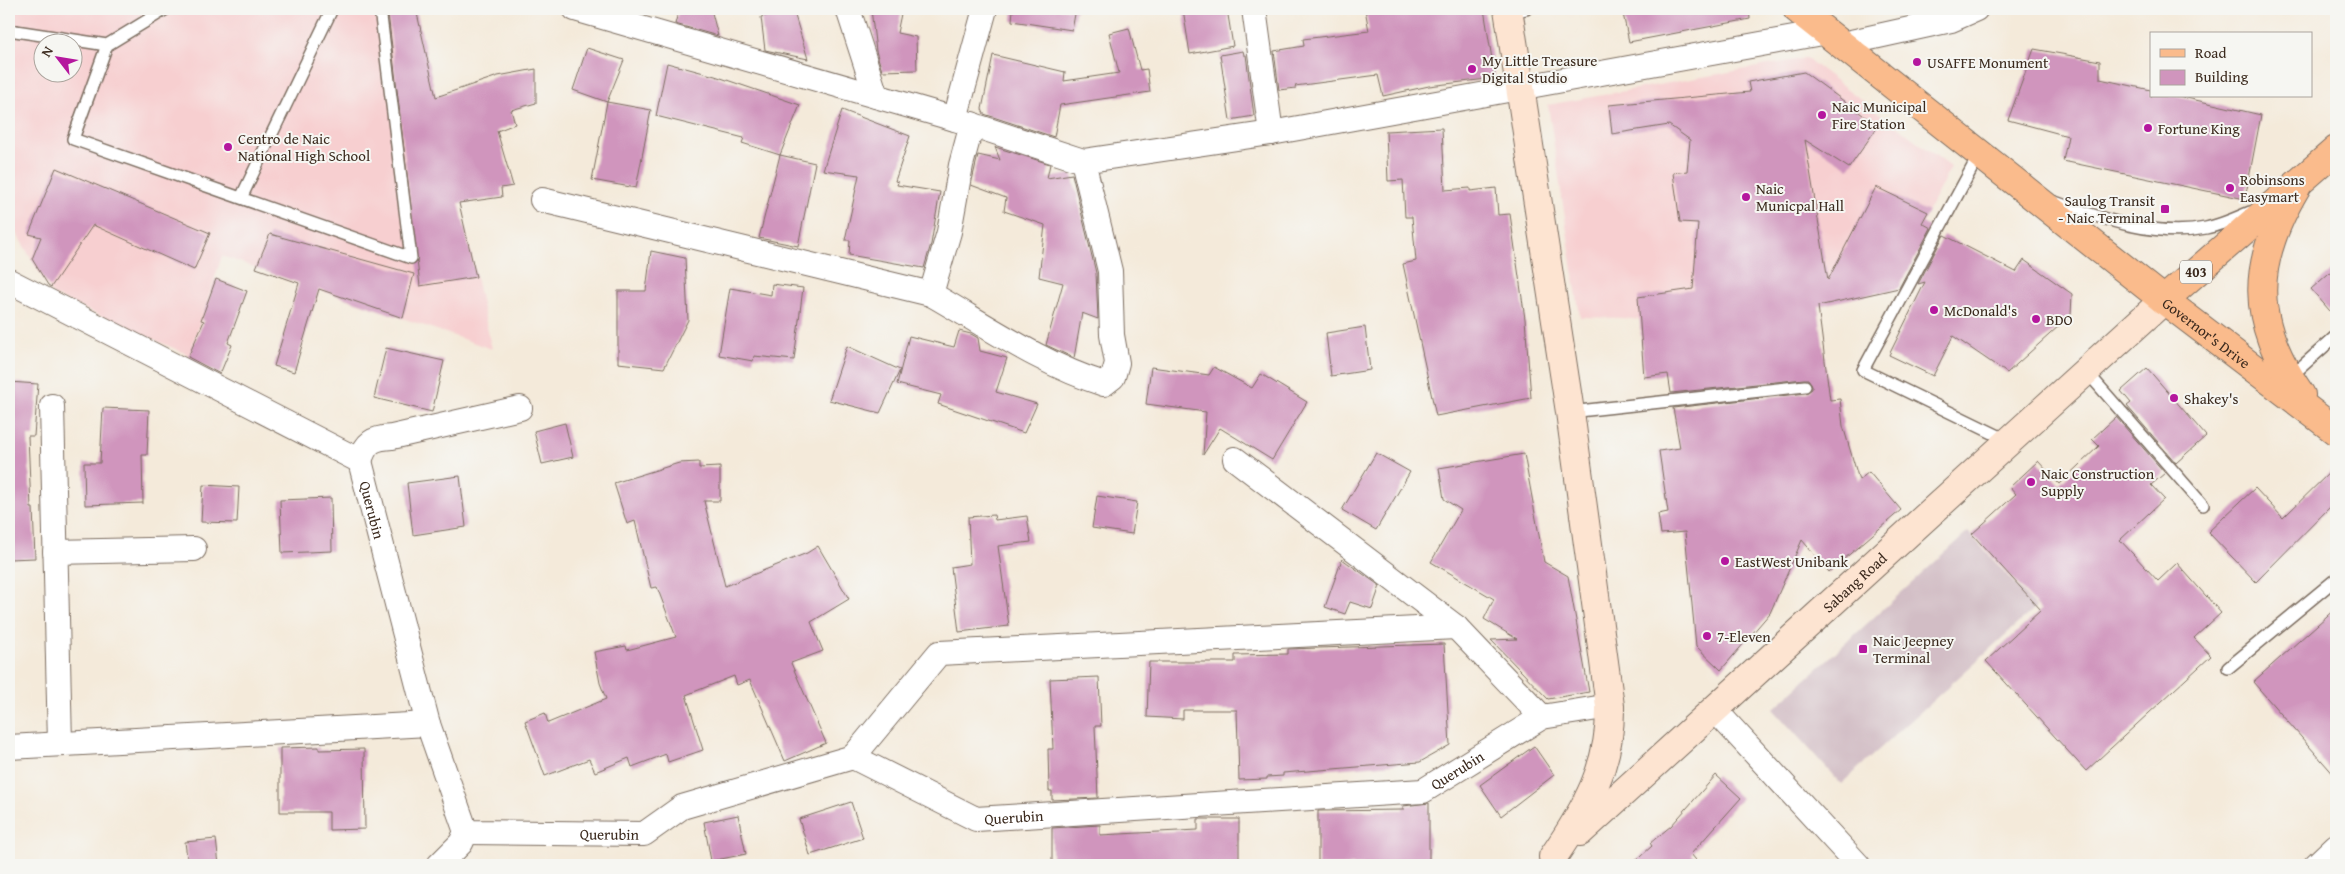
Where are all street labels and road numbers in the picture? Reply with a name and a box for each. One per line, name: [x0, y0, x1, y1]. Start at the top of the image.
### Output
road number: 403: [2180, 260, 2212, 284]
street label: Governor's Drive: [2158, 292, 2255, 373]
street label: Querubin: [355, 479, 390, 542]
street label: Sabang Road: [1818, 547, 1891, 617]
street label: Querubin: [1426, 745, 1488, 794]
street label: Querubin: [984, 804, 1044, 829]
street label: Querubin: [580, 823, 640, 844]

